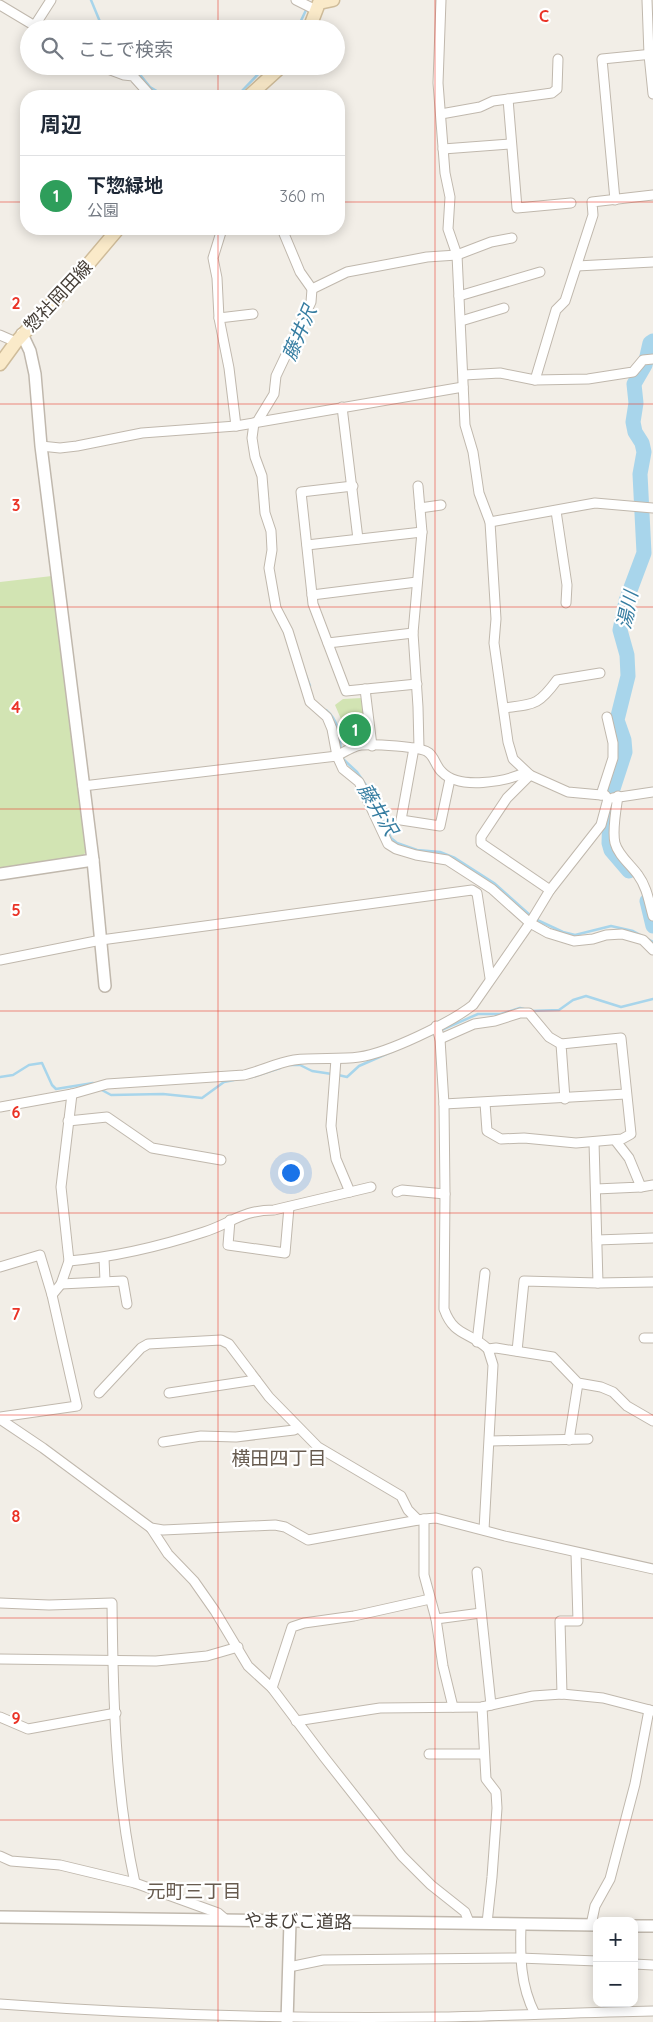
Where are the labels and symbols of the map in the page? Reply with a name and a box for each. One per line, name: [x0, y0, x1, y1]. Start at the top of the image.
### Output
text: C: [539, 6, 549, 26]
street label: 惣社岡田線: [19, 255, 97, 337]
text: 2: [11, 293, 21, 313]
water label: 藤井沢: [277, 299, 322, 364]
text: 3: [12, 495, 20, 515]
water label: 湯川: [611, 587, 643, 631]
text: 4: [11, 697, 21, 717]
pin: 1: [339, 711, 371, 749]
water label: 藤井沢: [353, 778, 405, 842]
text: 5: [11, 900, 21, 920]
text: 6: [12, 1102, 21, 1122]
your location: [278, 1160, 304, 1186]
text: 7: [12, 1304, 21, 1324]
district label: 横田四丁目: [231, 1446, 327, 1470]
text: 8: [12, 1506, 21, 1526]
text: 9: [11, 1708, 21, 1728]
district label: 元町三丁目: [146, 1879, 242, 1903]
street label: やまびこ道路: [244, 1909, 352, 1933]

